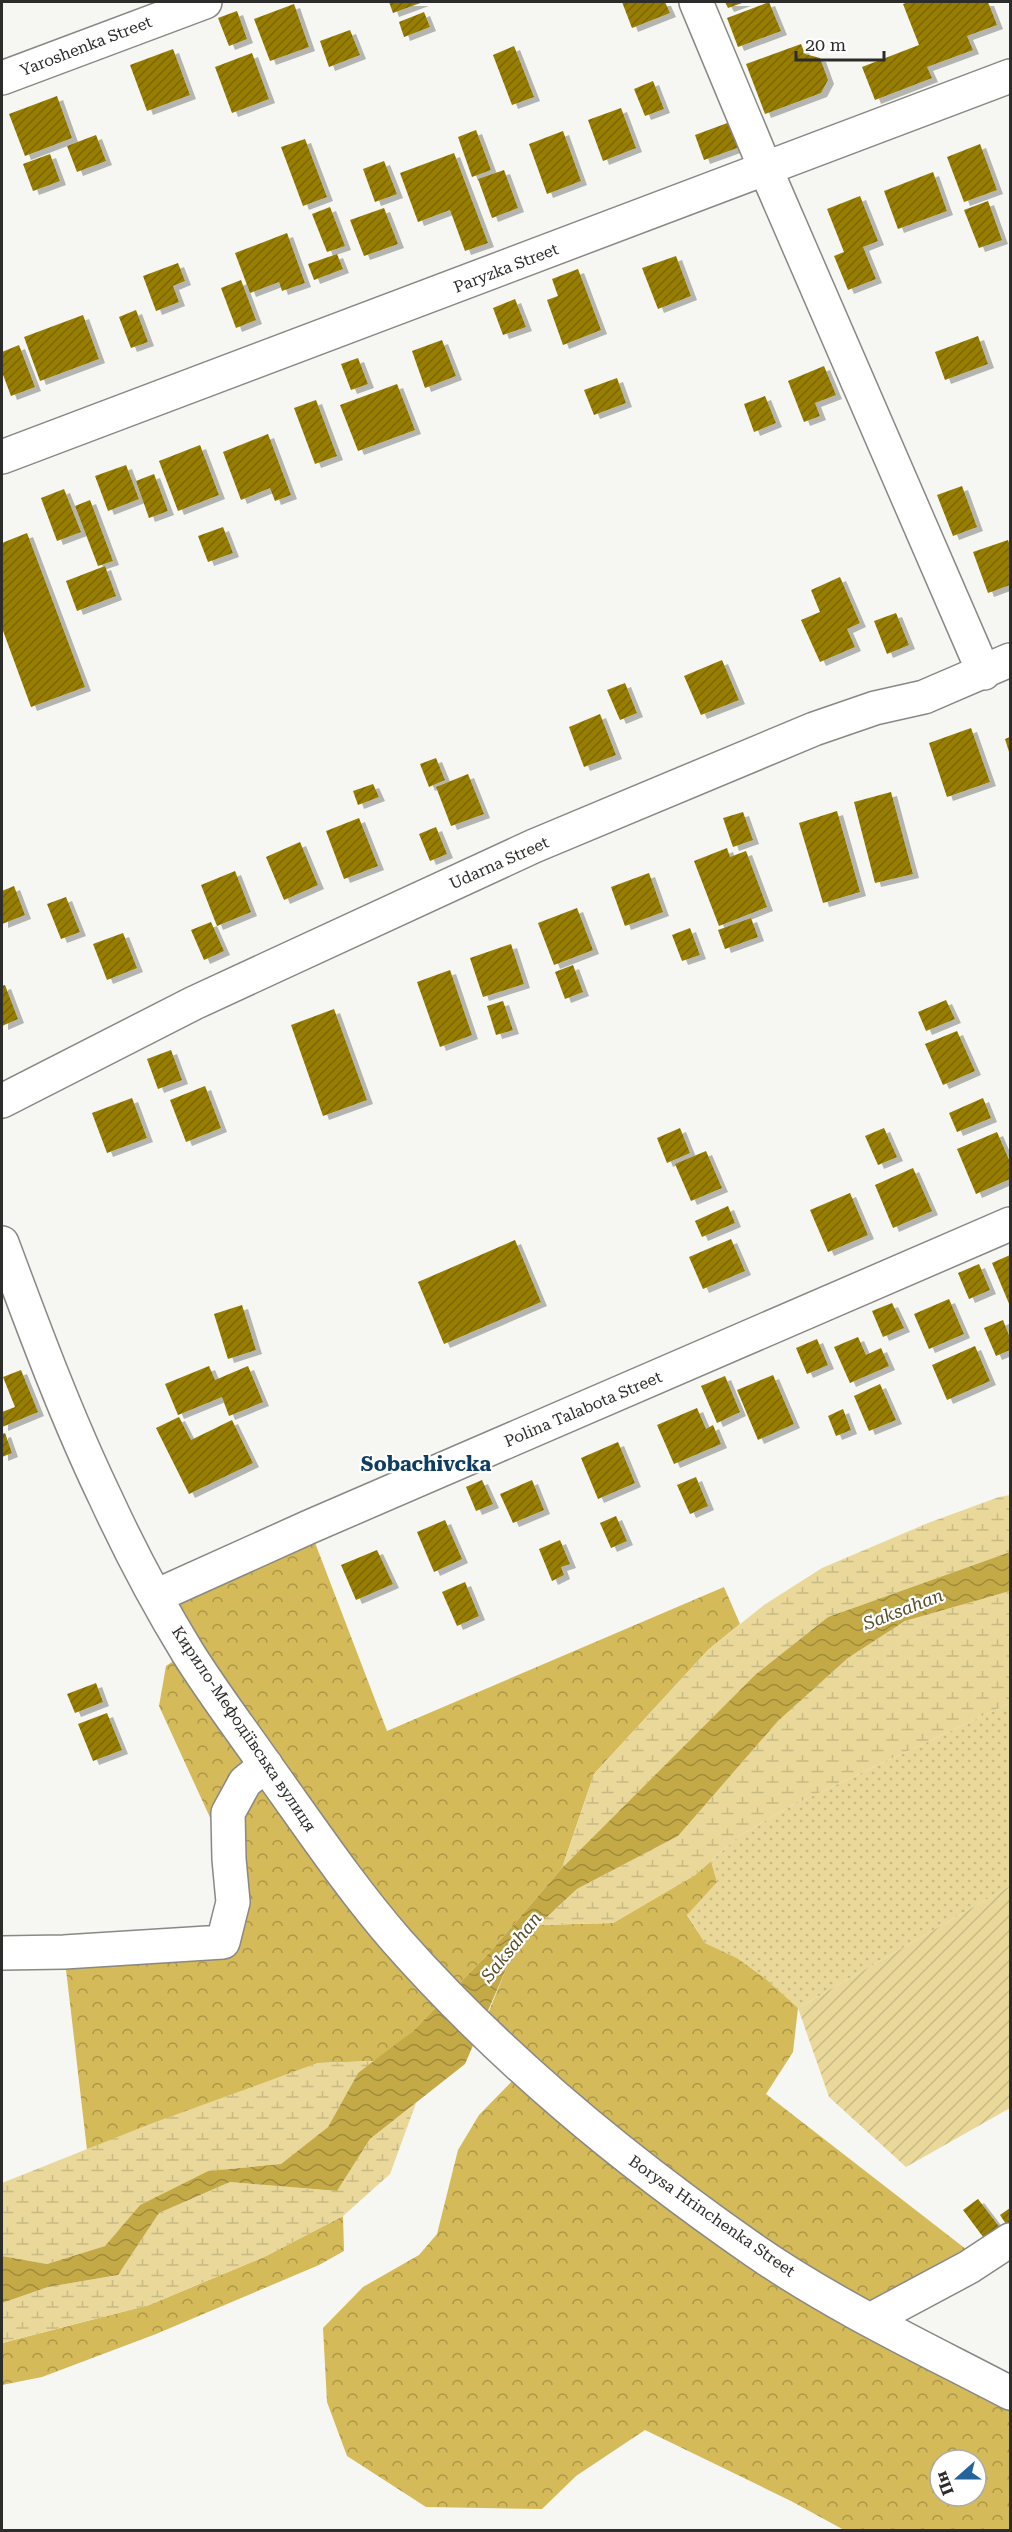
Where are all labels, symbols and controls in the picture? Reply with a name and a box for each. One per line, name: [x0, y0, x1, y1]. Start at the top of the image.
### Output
street label: Yaroshenka Street: [17, 12, 155, 80]
scale bar: [796, 24, 884, 62]
text: 20 m: [805, 34, 846, 55]
street label: Paryzka Street: [451, 239, 561, 297]
street label: Udarna Street: [446, 833, 552, 893]
street label: Polina Talabota Street: [501, 1367, 665, 1451]
district label: Sobachivcka: [361, 1452, 492, 1476]
water label: Saksahan: [859, 1584, 946, 1634]
street label: Кирило-Мефодіївська вулиця: [168, 1623, 320, 1835]
water label: Saksahan: [476, 1908, 546, 1987]
street label: Borysa Hrinchenka Street: [625, 2151, 799, 2281]
north arrow: [928, 2448, 988, 2508]
text: Пн: [931, 2468, 958, 2498]

